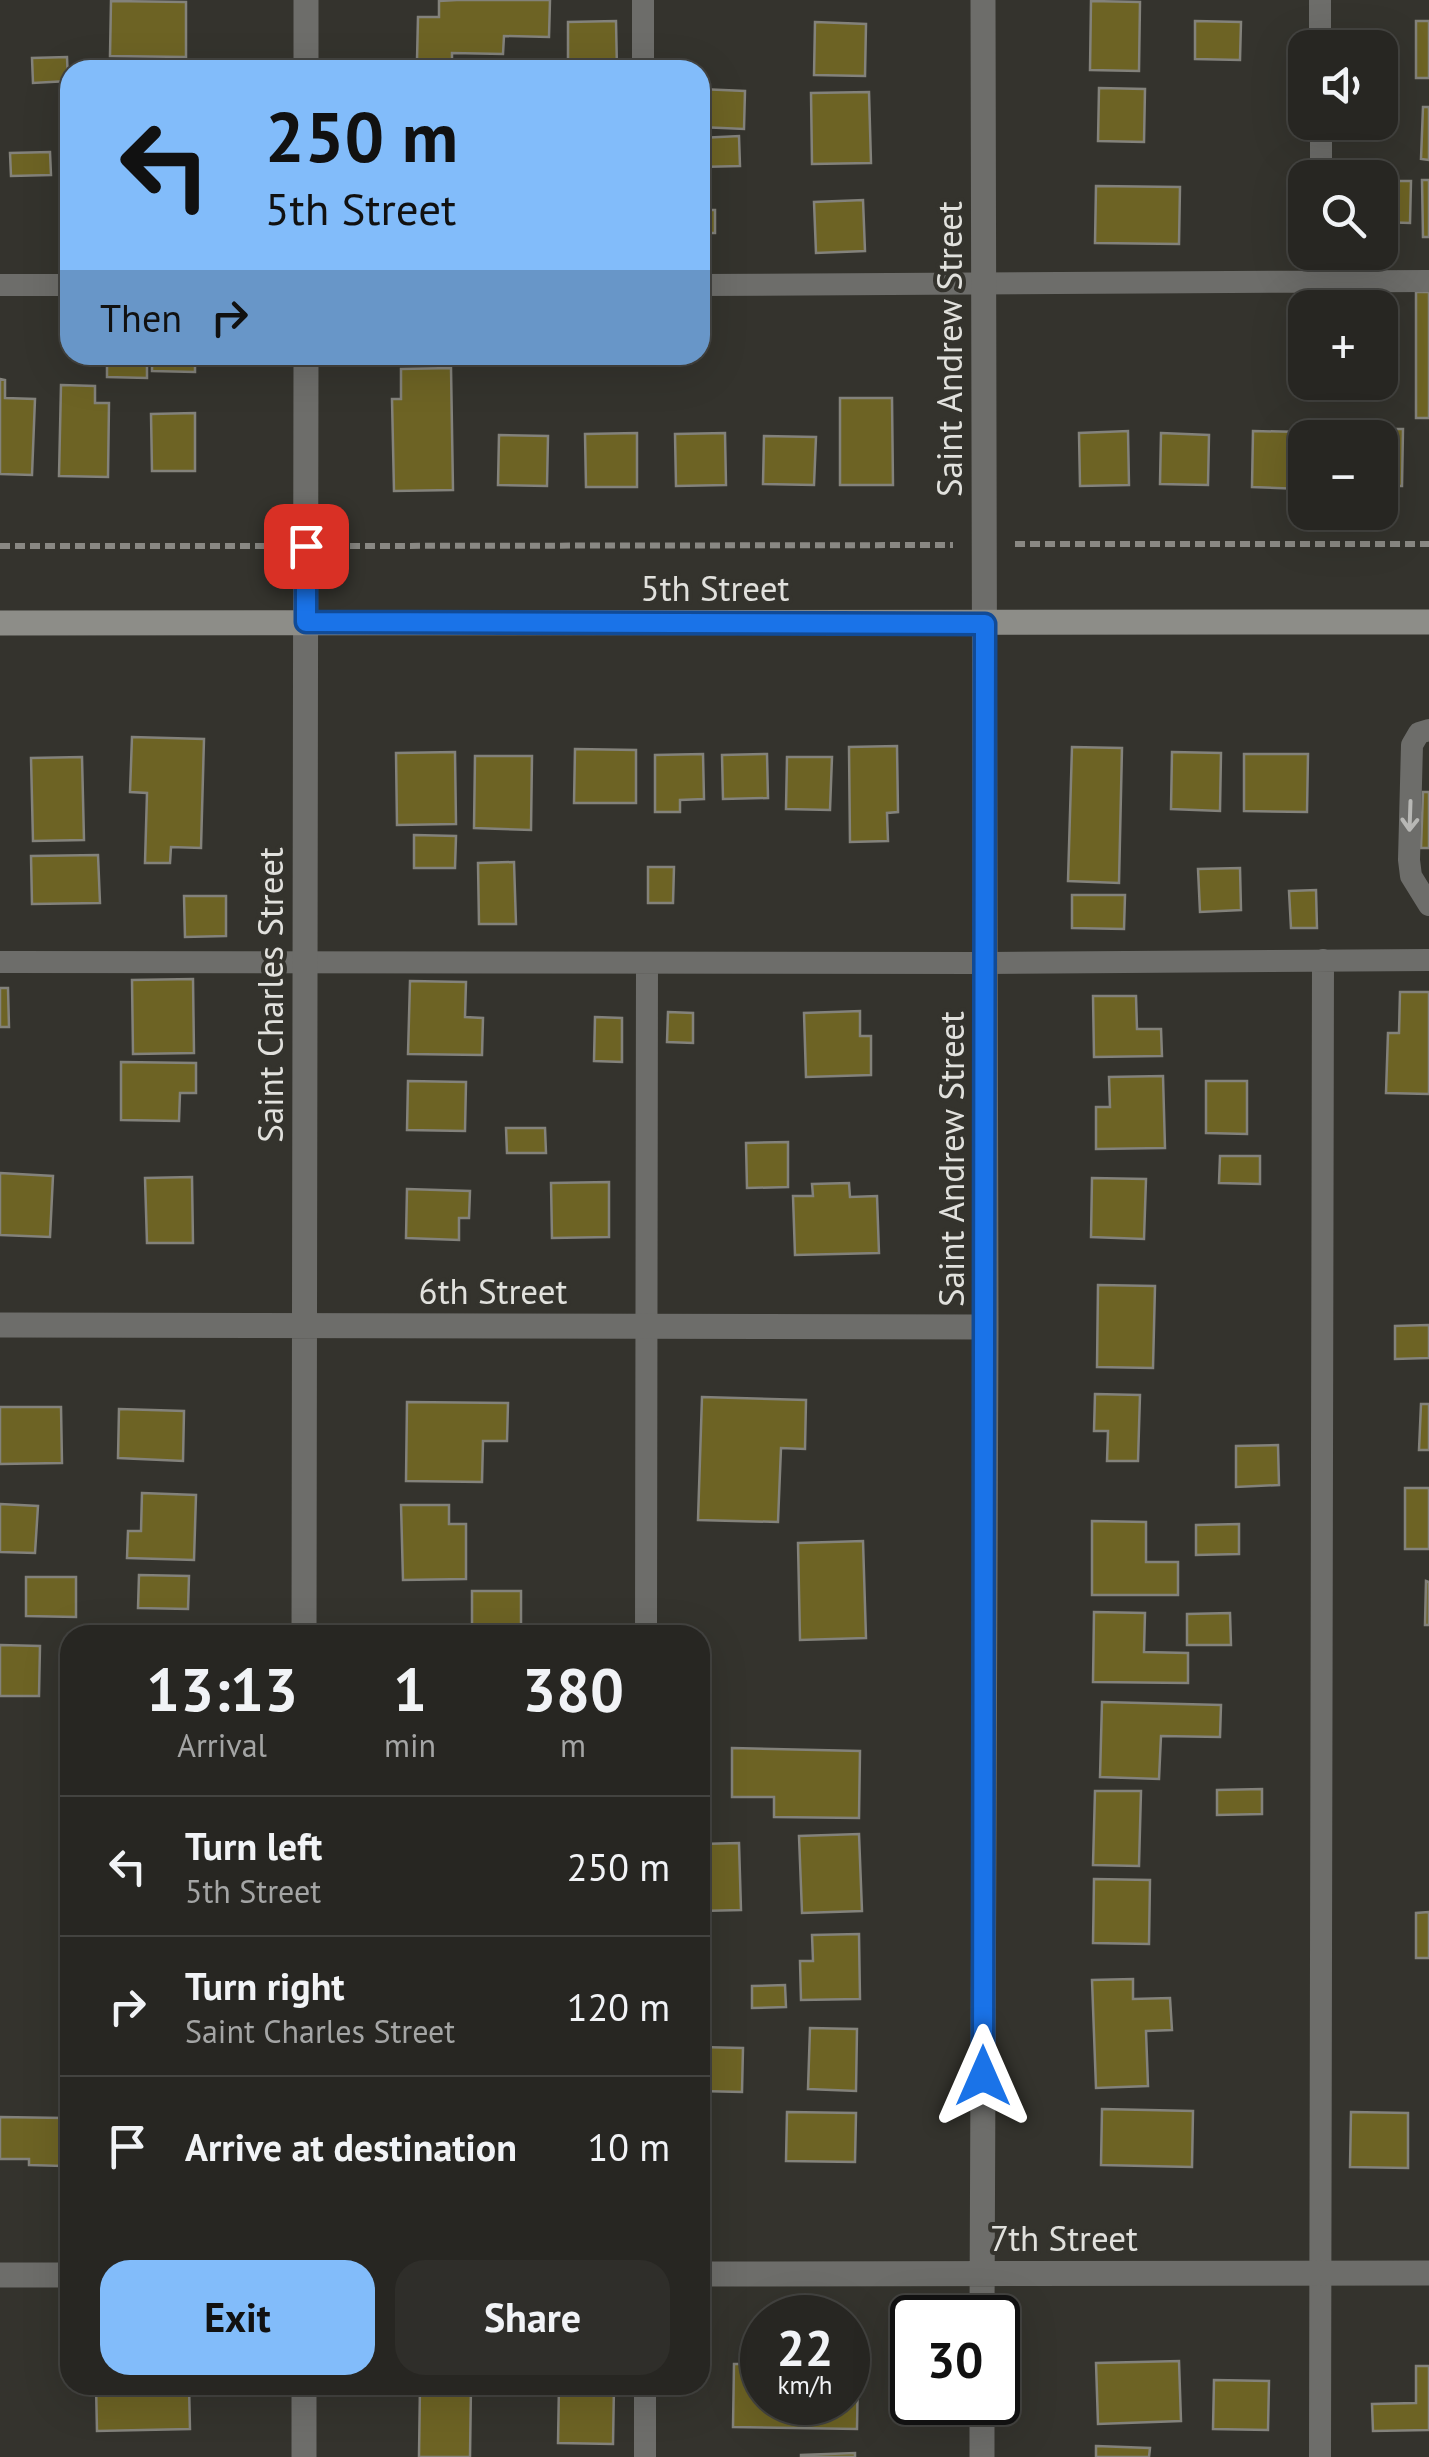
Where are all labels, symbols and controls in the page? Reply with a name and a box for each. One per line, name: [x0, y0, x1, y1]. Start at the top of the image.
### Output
map controls: [1288, 30, 1398, 530]
button: sound: [1288, 30, 1398, 140]
text: 250 m: [265, 91, 458, 181]
icon: left: [100, 100, 230, 230]
button: search: [1288, 160, 1398, 270]
text: 5th Street: [265, 179, 456, 237]
street label: Saint Andrew Street: [926, 201, 972, 497]
icon: right: [202, 290, 257, 345]
button: +: [1288, 290, 1398, 400]
text: Then: [100, 293, 182, 342]
button: −: [1288, 420, 1398, 530]
pin: [264, 504, 349, 589]
icon: arrive: [279, 519, 334, 574]
street label: 5th Street: [641, 565, 790, 611]
one-way arrow: [1401, 799, 1420, 831]
street label: Saint Charles Street: [247, 847, 293, 1143]
street label: Saint Andrew Street: [928, 1011, 974, 1307]
street label: 6th Street: [419, 1268, 568, 1314]
text: 13:13: [146, 1650, 298, 1728]
text: 1: [393, 1650, 427, 1728]
text: 380: [522, 1650, 624, 1728]
text: Arrival: [177, 1724, 267, 1766]
text: min: [384, 1724, 436, 1766]
text: m: [560, 1724, 586, 1766]
text: Turn left: [185, 1821, 322, 1870]
icon: left: [100, 1839, 155, 1894]
text: 250 m: [567, 1842, 670, 1891]
text: 5th Street: [185, 1870, 321, 1912]
text: Turn right: [185, 1961, 345, 2010]
icon: right: [100, 1979, 155, 2034]
text: 120 m: [567, 1982, 670, 2031]
text: Saint Charles Street: [185, 2010, 455, 2052]
position arrow: [931, 2024, 1035, 2128]
icon: arrive: [100, 2119, 155, 2174]
text: Arrive at destination: [185, 2122, 517, 2171]
text: 10 m: [588, 2122, 670, 2171]
street label: 7th Street: [990, 2215, 1138, 2261]
button: Exit: [100, 2260, 375, 2375]
button: Share: [395, 2260, 670, 2375]
speed limit sign: 30: [890, 2295, 1020, 2425]
text: 22: [777, 2315, 833, 2380]
text: km/h: [778, 2369, 832, 2401]

